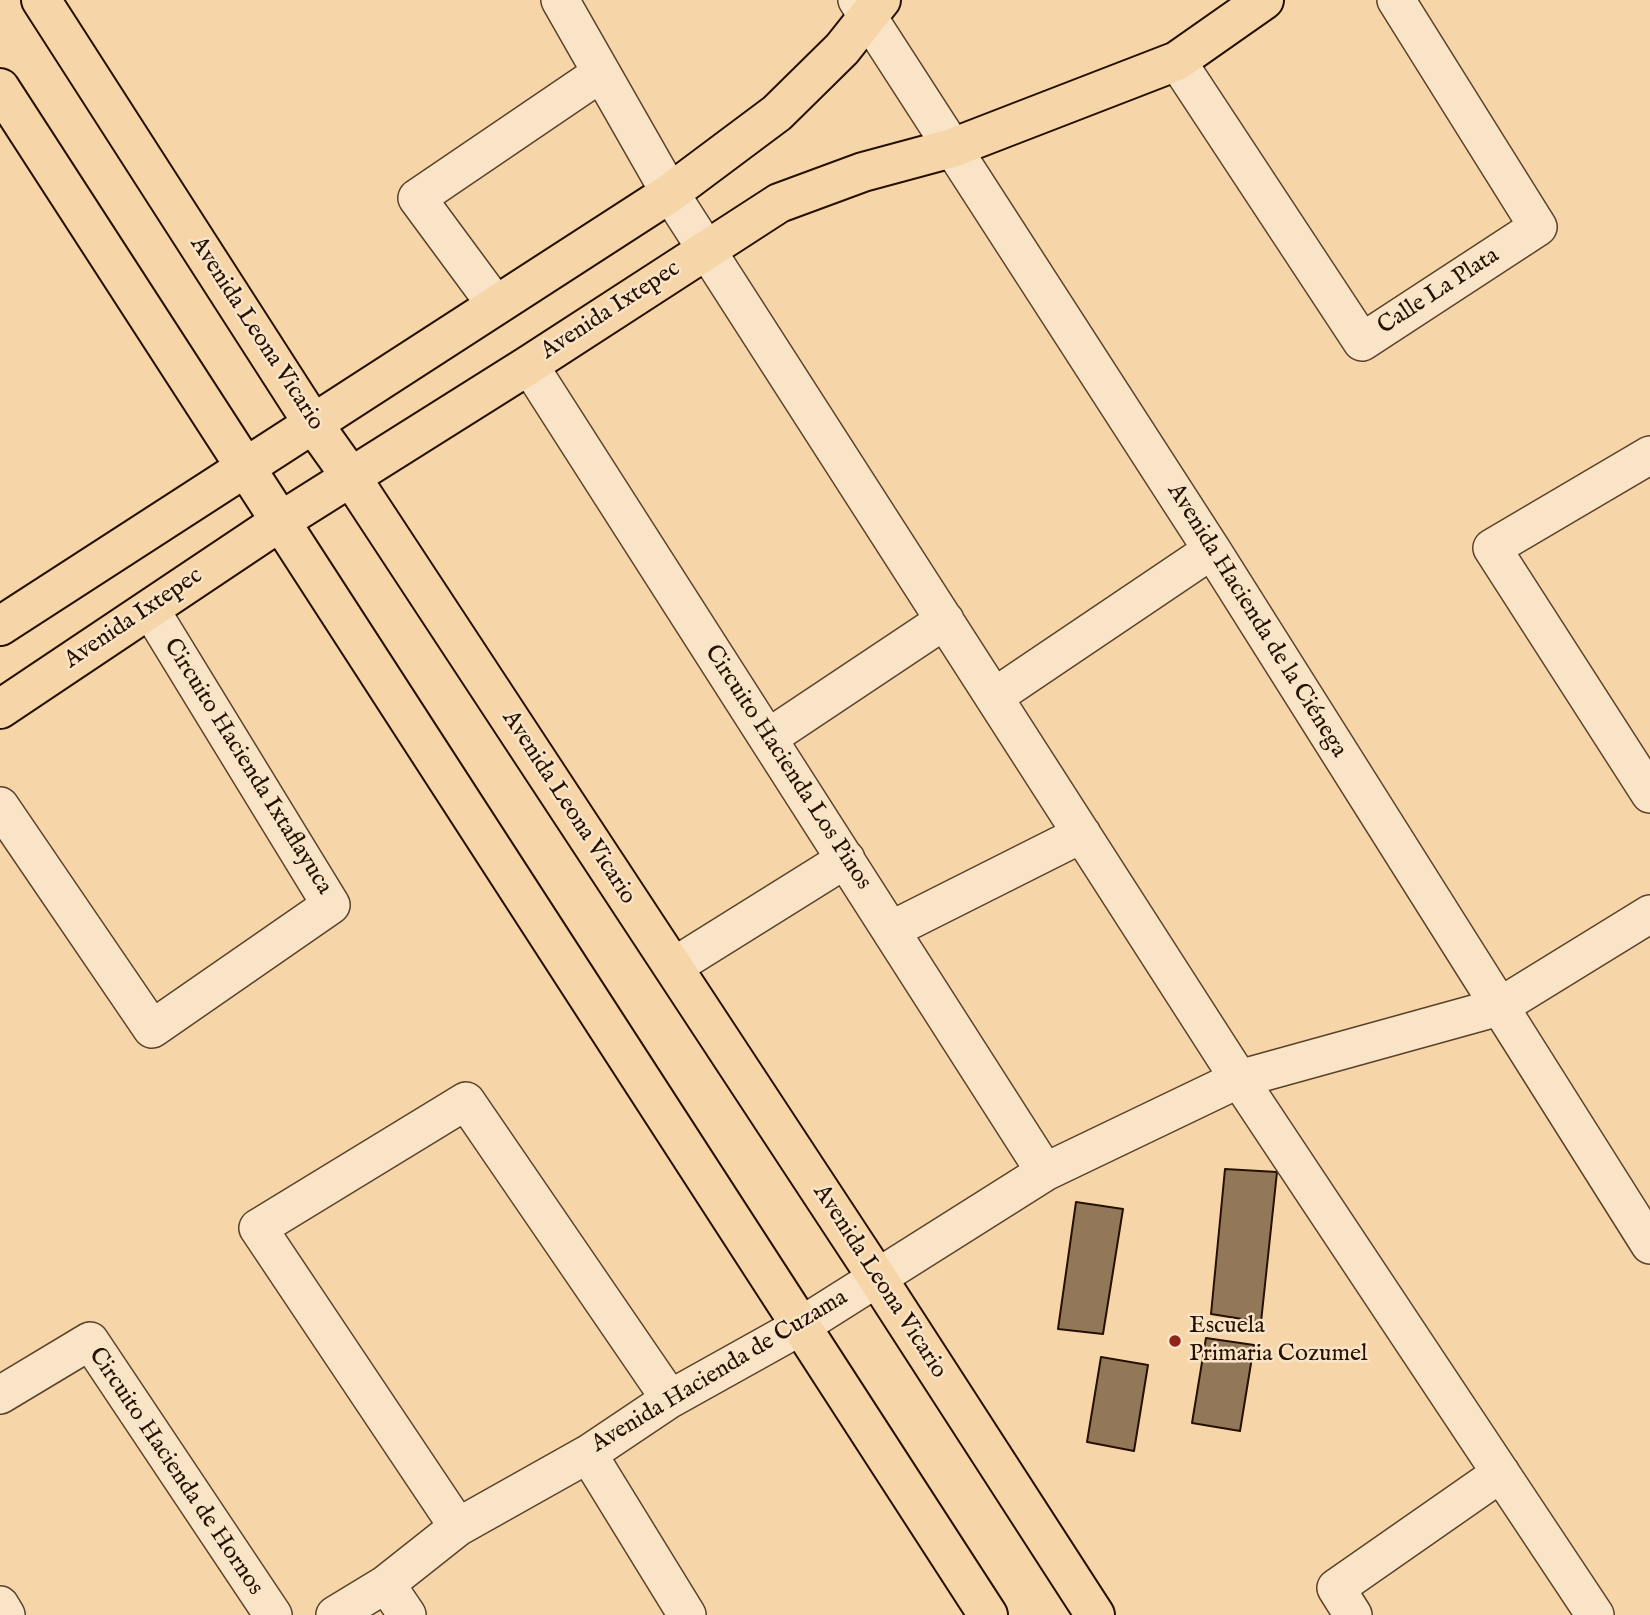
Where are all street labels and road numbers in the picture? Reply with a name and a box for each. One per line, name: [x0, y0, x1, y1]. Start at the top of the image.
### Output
street label: Avenida Leona Vicario: [183, 232, 329, 436]
street label: Calle La Plata: [1373, 242, 1505, 342]
street label: Avenida Ixtepec: [536, 255, 686, 367]
street label: Avenida Hacienda de la Ciénega: [1160, 479, 1352, 763]
street label: Avenida Ixtepec: [59, 562, 209, 676]
street label: Circuito Hacienda Ixtaflayuca: [156, 634, 338, 900]
street label: Circuito Hacienda Los Pinos: [697, 640, 877, 896]
street label: Avenida Leona Vicario: [495, 706, 641, 910]
street label: Avenida Leona Vicario: [806, 1180, 952, 1384]
street label: Avenida Hacienda de Cuzama: [587, 1284, 853, 1460]
street label: Circuito Hacienda de Hornos: [81, 1343, 269, 1601]

